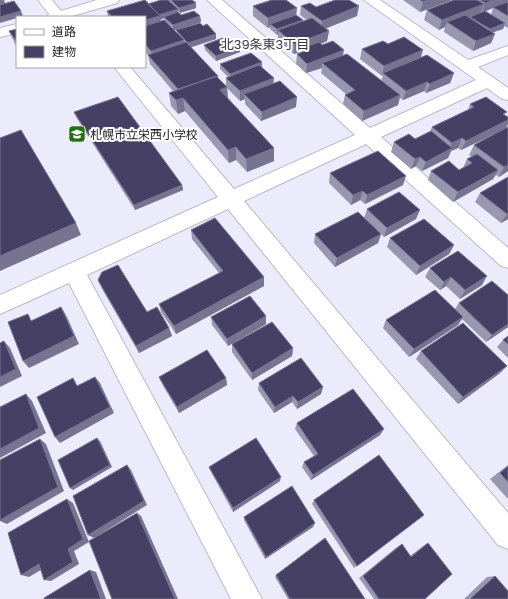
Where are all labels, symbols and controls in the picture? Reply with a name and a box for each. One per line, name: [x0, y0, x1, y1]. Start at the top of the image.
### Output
legend: [16, 16, 146, 68]
text: 道路: [52, 23, 76, 40]
district label: 北39条東3丁目: [221, 35, 309, 54]
text: 建物: [52, 43, 76, 60]
school or university icon: 札幌市立栄西小学校: [67, 124, 87, 144]
place label: 札幌市立栄西小学校: [90, 126, 198, 143]

